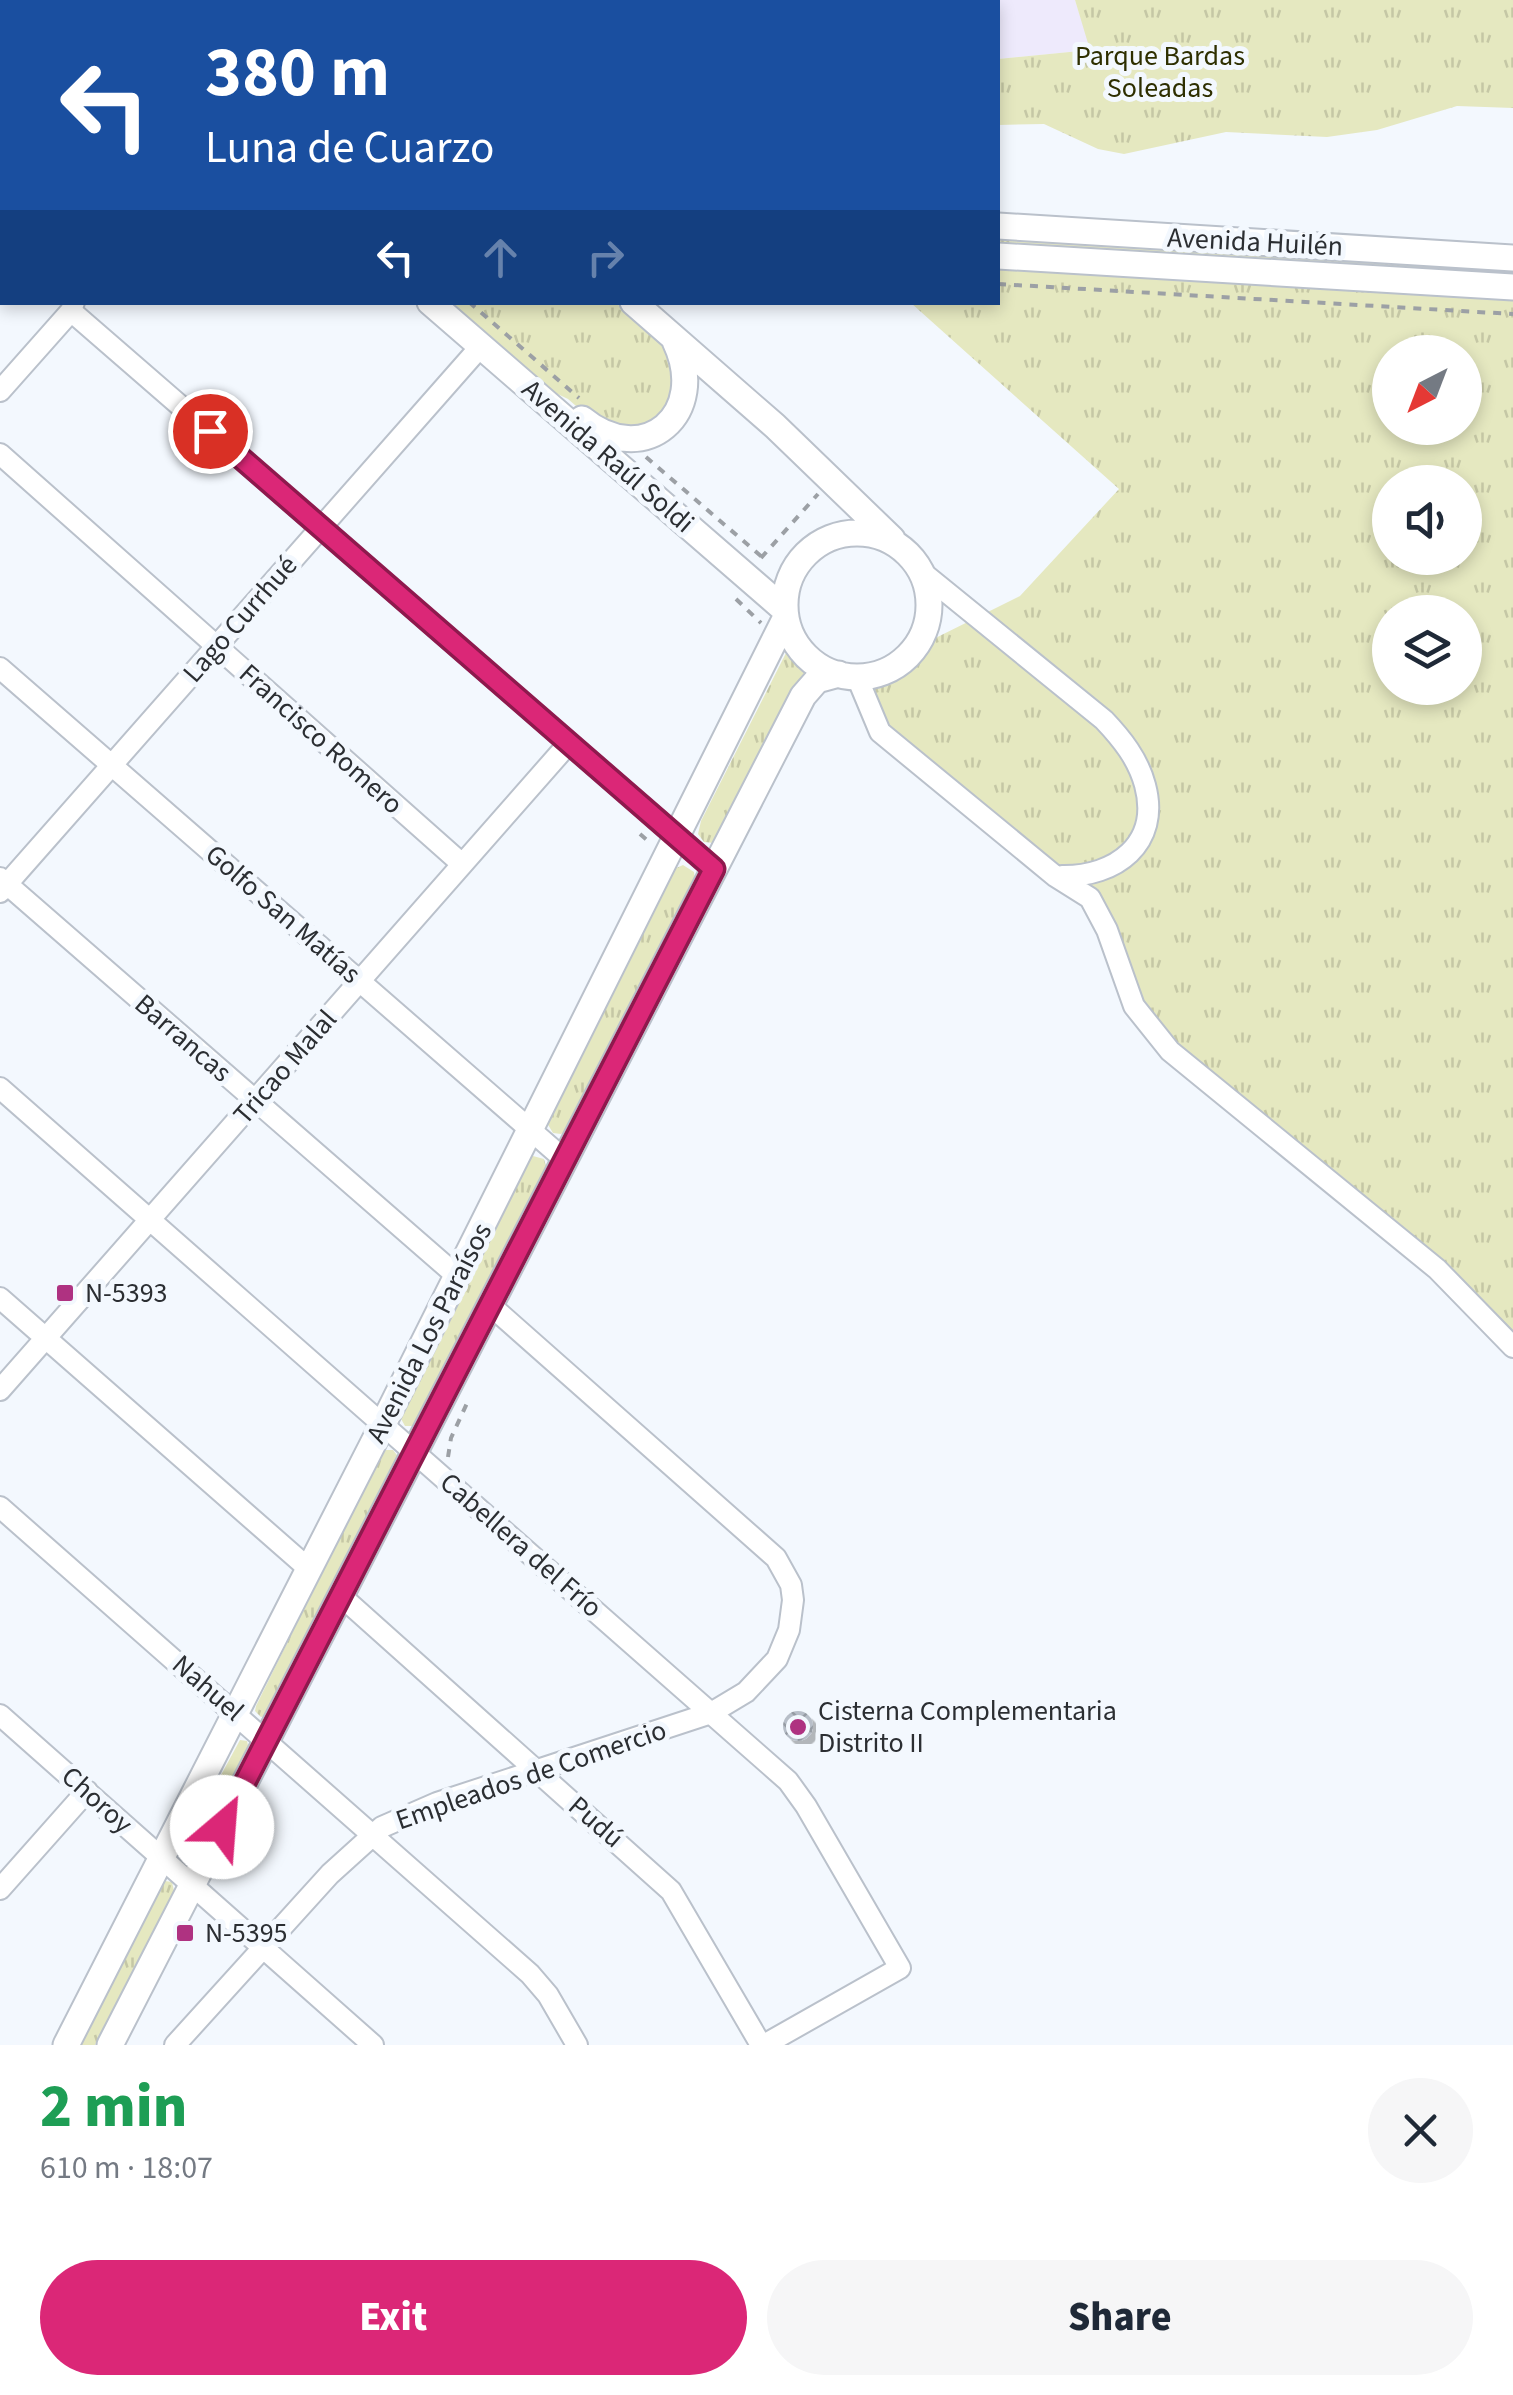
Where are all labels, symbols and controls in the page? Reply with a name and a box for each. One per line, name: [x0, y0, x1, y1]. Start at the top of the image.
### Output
text: 380 m: [205, 23, 390, 123]
park label: Parque Bardas Soleadas: [1075, 36, 1245, 108]
icon: left: [40, 40, 170, 170]
text: Luna de Cuarzo: [205, 116, 494, 180]
street label: Avenida Huilén: [1166, 217, 1344, 267]
icon: left: [368, 230, 423, 285]
icon: ahead: [473, 230, 528, 285]
icon: right: [578, 230, 633, 285]
north arrow: [1372, 335, 1482, 445]
map controls: [1372, 335, 1482, 705]
street label: Avenida Raúl Soldi: [513, 370, 703, 542]
pin: [168, 389, 253, 474]
icon: arrive: [183, 404, 238, 459]
button: sound: [1372, 465, 1482, 575]
street label: Lago Currhué: [173, 547, 307, 691]
button: layers: [1372, 595, 1482, 705]
street label: Francisco Romero: [230, 654, 412, 824]
street label: Golfo San Matías: [196, 835, 370, 993]
street label: Barrancas: [126, 984, 240, 1092]
street label: Tricao Malal: [224, 1001, 346, 1133]
street label: Avenida Los Paraísos: [356, 1216, 502, 1450]
place label: N-5393: [85, 1273, 168, 1313]
marker: N-5393: [54, 1282, 76, 1304]
street label: Cabellera del Frío: [431, 1463, 611, 1627]
street label: Nahuel: [163, 1645, 253, 1731]
place label: Cisterna Complementaria Distrito II: [818, 1691, 1117, 1763]
street label: Empleados de Comercio: [390, 1710, 672, 1840]
marker: Cisterna Complementaria Distrito II: [787, 1716, 809, 1738]
street label: Choroy: [52, 1757, 142, 1843]
position arrow: [170, 1775, 274, 1879]
street label: Pudú: [560, 1787, 632, 1857]
place label: N-5395: [205, 1913, 288, 1953]
marker: N-5395: [174, 1922, 196, 1944]
text: 2 min: [40, 2065, 187, 2150]
button: close: [1368, 2078, 1473, 2183]
text: 610 m · 18:07: [40, 2145, 213, 2191]
button: Exit: [40, 2260, 747, 2375]
button: Share: [767, 2260, 1473, 2375]

